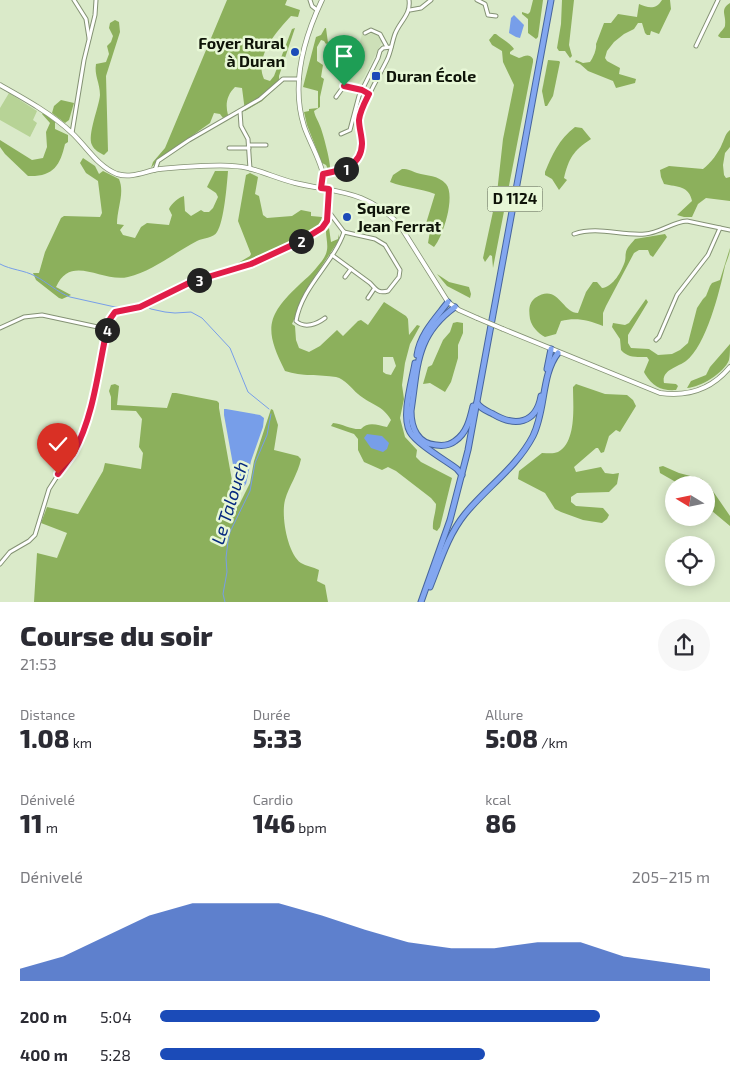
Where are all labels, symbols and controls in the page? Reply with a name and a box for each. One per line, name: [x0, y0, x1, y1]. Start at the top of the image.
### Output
place label: Foyer Rural à Duran: [198, 33, 286, 70]
pin: [323, 35, 365, 86]
icon: arrive: [330, 42, 358, 70]
marker: Foyer Rural à Duran: [289, 46, 301, 58]
place label: Duran École: [386, 66, 476, 85]
marker: Duran École: [370, 70, 382, 82]
pin: 1: [334, 156, 358, 182]
text: 1: [343, 161, 350, 178]
road number: D 1124: [488, 186, 542, 212]
place label: Square Jean Ferrat: [357, 198, 442, 235]
marker: Square Jean Ferrat: [341, 211, 353, 223]
pin: 2: [288, 228, 314, 254]
text: 2: [297, 233, 306, 250]
pin: 3: [186, 268, 212, 292]
text: 3: [196, 272, 203, 289]
pin: 4: [94, 318, 120, 342]
text: 4: [103, 322, 112, 339]
pin: [37, 423, 79, 474]
icon: check: [44, 430, 72, 458]
water label: Le Talouch: [206, 458, 252, 547]
north arrow: [665, 476, 715, 526]
map controls: [665, 476, 715, 586]
button: locate: [665, 536, 715, 586]
text: Course du soir: [20, 618, 213, 652]
button: share: [658, 619, 710, 671]
text: 21:53: [20, 654, 57, 673]
text: Distance: [20, 706, 75, 723]
text: Durée: [253, 706, 290, 723]
text: Allure: [485, 706, 523, 723]
text: 1.08: [20, 723, 70, 753]
text: 5:33: [253, 723, 302, 753]
text: 5:08: [485, 723, 538, 753]
text: km: [70, 734, 92, 751]
text: /km: [538, 734, 568, 751]
text: Dénivelé: [20, 791, 75, 808]
text: Cardio: [253, 791, 293, 808]
text: kcal: [485, 791, 511, 808]
text: 11: [20, 808, 43, 838]
text: 146: [253, 808, 295, 838]
text: 86: [485, 808, 516, 838]
text: m: [43, 819, 58, 836]
text: bpm: [295, 819, 327, 836]
text: Dénivelé: [20, 867, 83, 886]
text: 205–215 m: [632, 867, 710, 886]
text: 200 m: [20, 1007, 67, 1026]
text: 5:04: [100, 1007, 132, 1026]
text: 400 m: [20, 1045, 68, 1064]
text: 5:28: [100, 1045, 131, 1064]

